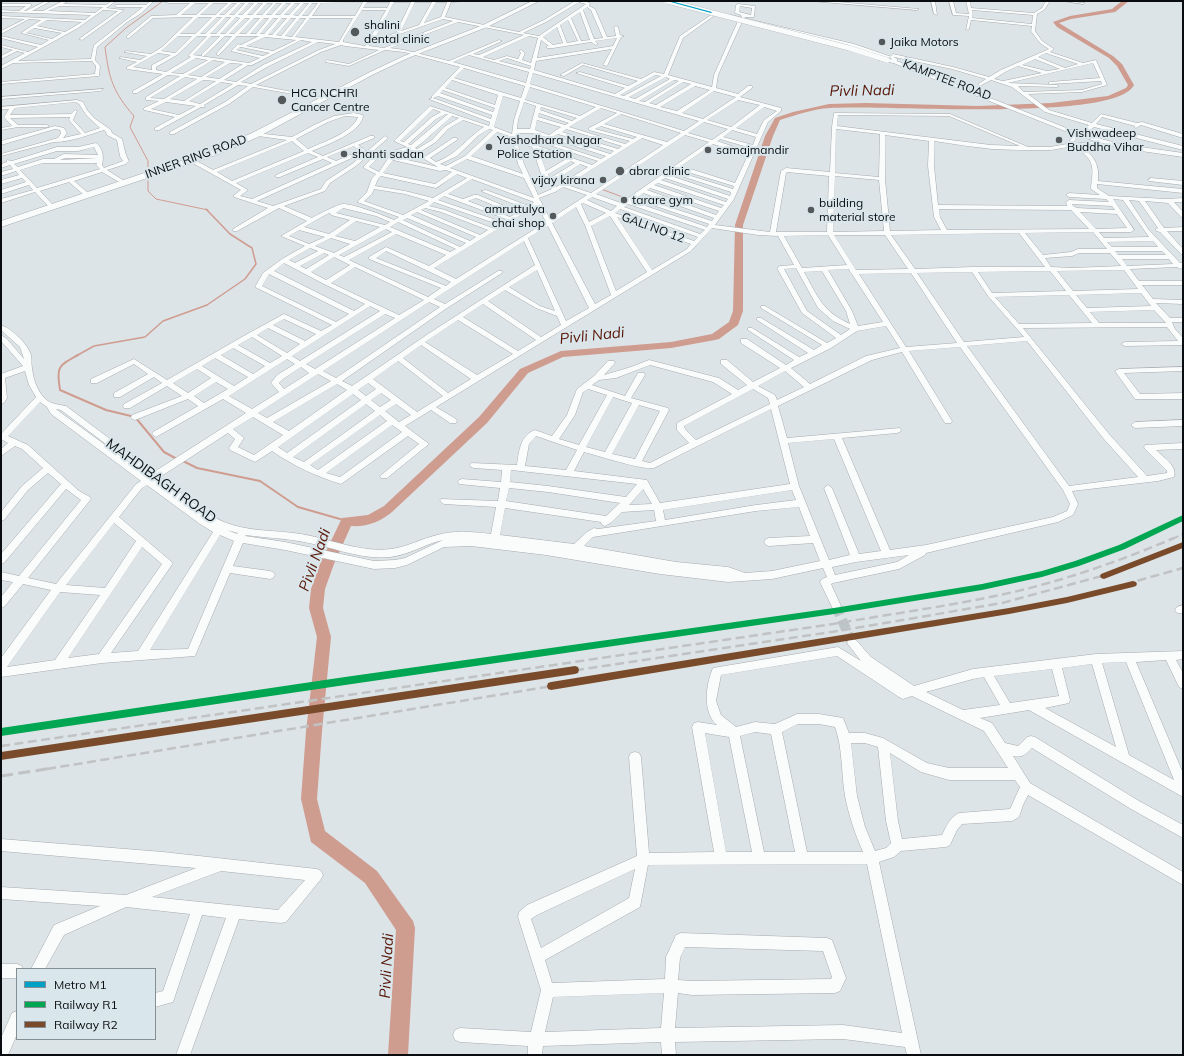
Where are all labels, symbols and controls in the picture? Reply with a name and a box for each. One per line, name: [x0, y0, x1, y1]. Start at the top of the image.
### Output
place label: shalini dental clinic: [364, 18, 430, 46]
marker: shalini dental clinic: [349, 26, 361, 38]
place label: Jaika Motors: [890, 35, 959, 49]
marker: Jaika Motors: [877, 37, 887, 47]
street label: KAMPTEE ROAD: [901, 57, 993, 103]
water label: Pivli Nadi: [829, 81, 895, 101]
place label: HCG NCHRI Cancer Centre: [291, 86, 369, 114]
marker: HCG NCHRI Cancer Centre: [276, 94, 288, 106]
place label: Vishwadeep Buddha Vihar: [1067, 126, 1144, 154]
street label: INNER RING ROAD: [143, 132, 249, 182]
place label: Yashodhara Nagar Police Station: [497, 133, 601, 161]
marker: Vishwadeep Buddha Vihar: [1054, 135, 1064, 145]
marker: Yashodhara Nagar Police Station: [484, 142, 494, 152]
place label: samajmandir: [716, 143, 789, 157]
marker: samajmandir: [703, 145, 713, 155]
place label: shanti sadan: [352, 147, 424, 161]
marker: shanti sadan: [339, 149, 349, 159]
place label: abrar clinic: [629, 164, 690, 178]
marker: abrar clinic: [614, 165, 626, 177]
place label: vijay kirana: [532, 173, 595, 187]
marker: vijay kirana: [598, 175, 608, 185]
place label: tarare gym: [632, 193, 693, 207]
marker: tarare gym: [619, 195, 629, 205]
place label: building material store: [819, 196, 895, 224]
place label: amruttulya chai shop: [485, 202, 545, 230]
marker: building material store: [806, 205, 816, 215]
street label: GALI NO 12: [619, 210, 687, 246]
marker: amruttulya chai shop: [548, 211, 558, 221]
water label: Pivli Nadi: [559, 324, 625, 348]
street label: MAHDIBAGH ROAD: [103, 435, 219, 527]
water label: Pivli Nadi: [295, 526, 335, 594]
water label: Pivli Nadi: [376, 933, 398, 999]
legend: [16, 968, 156, 1040]
text: Metro M1: [54, 977, 107, 992]
text: Railway R1: [54, 997, 118, 1012]
text: Railway R2: [54, 1017, 118, 1032]

